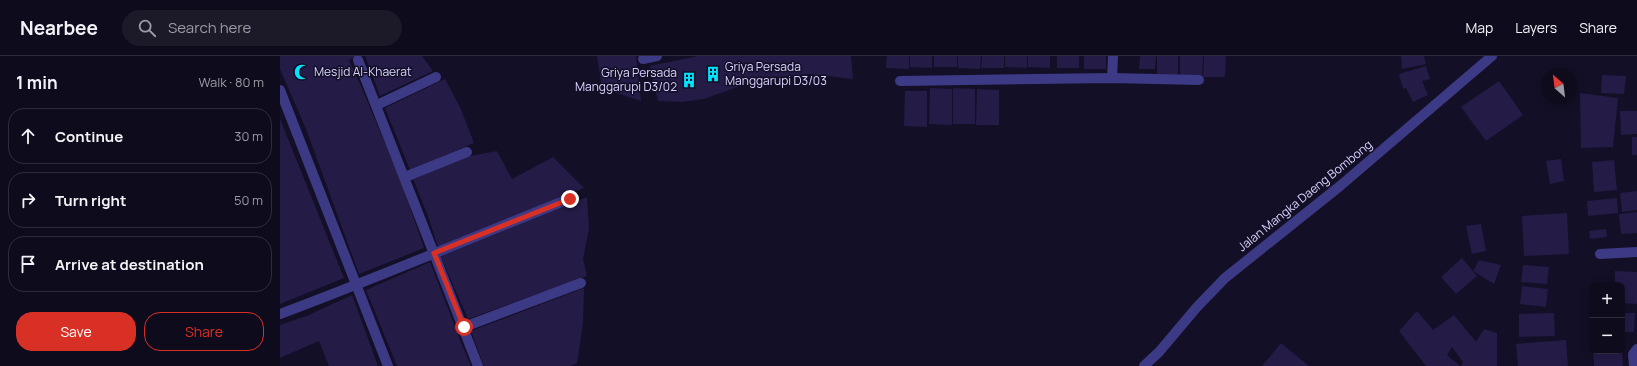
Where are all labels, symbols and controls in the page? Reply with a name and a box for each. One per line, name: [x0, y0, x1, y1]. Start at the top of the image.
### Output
search box: [122, 10, 402, 46]
text: Nearbee: [20, 15, 98, 41]
icon: search: [136, 17, 158, 39]
text: Search here: [168, 17, 251, 38]
text: Map: [1465, 18, 1493, 37]
text: Layers: [1515, 18, 1557, 37]
text: Share: [1579, 18, 1617, 37]
place label: Griya Persada Manggarupi D3/03: [725, 58, 827, 89]
mosque icon: Mesjid Al-Khaerat: [293, 63, 311, 81]
place label: Mesjid Al-Khaerat: [314, 63, 412, 80]
place label: Griya Persada Manggarupi D3/02: [575, 64, 677, 95]
building icon: Griya Persada Manggarupi D3/03: [704, 65, 722, 83]
north arrow: [1541, 68, 1577, 104]
text: 1 min: [16, 71, 58, 94]
building icon: Griya Persada Manggarupi D3/02: [680, 71, 698, 89]
text: Walk · 80 m: [198, 73, 264, 91]
icon: ahead: [17, 125, 39, 147]
text: Continue: [55, 126, 123, 147]
text: 30 m: [234, 127, 263, 145]
street label: Jalan Mangka Daeng Bombong: [1234, 136, 1376, 255]
icon: right: [17, 189, 39, 211]
text: Turn right: [55, 190, 126, 211]
route end: [561, 190, 579, 208]
text: 50 m: [234, 191, 263, 209]
icon: arrive: [17, 253, 39, 275]
text: Arrive at destination: [55, 254, 204, 275]
map controls: [1589, 282, 1625, 354]
button: +: [1589, 282, 1625, 318]
button: Save: [16, 312, 136, 351]
button: Share: [144, 312, 264, 351]
route start: [455, 318, 473, 336]
button: −: [1589, 318, 1625, 354]

